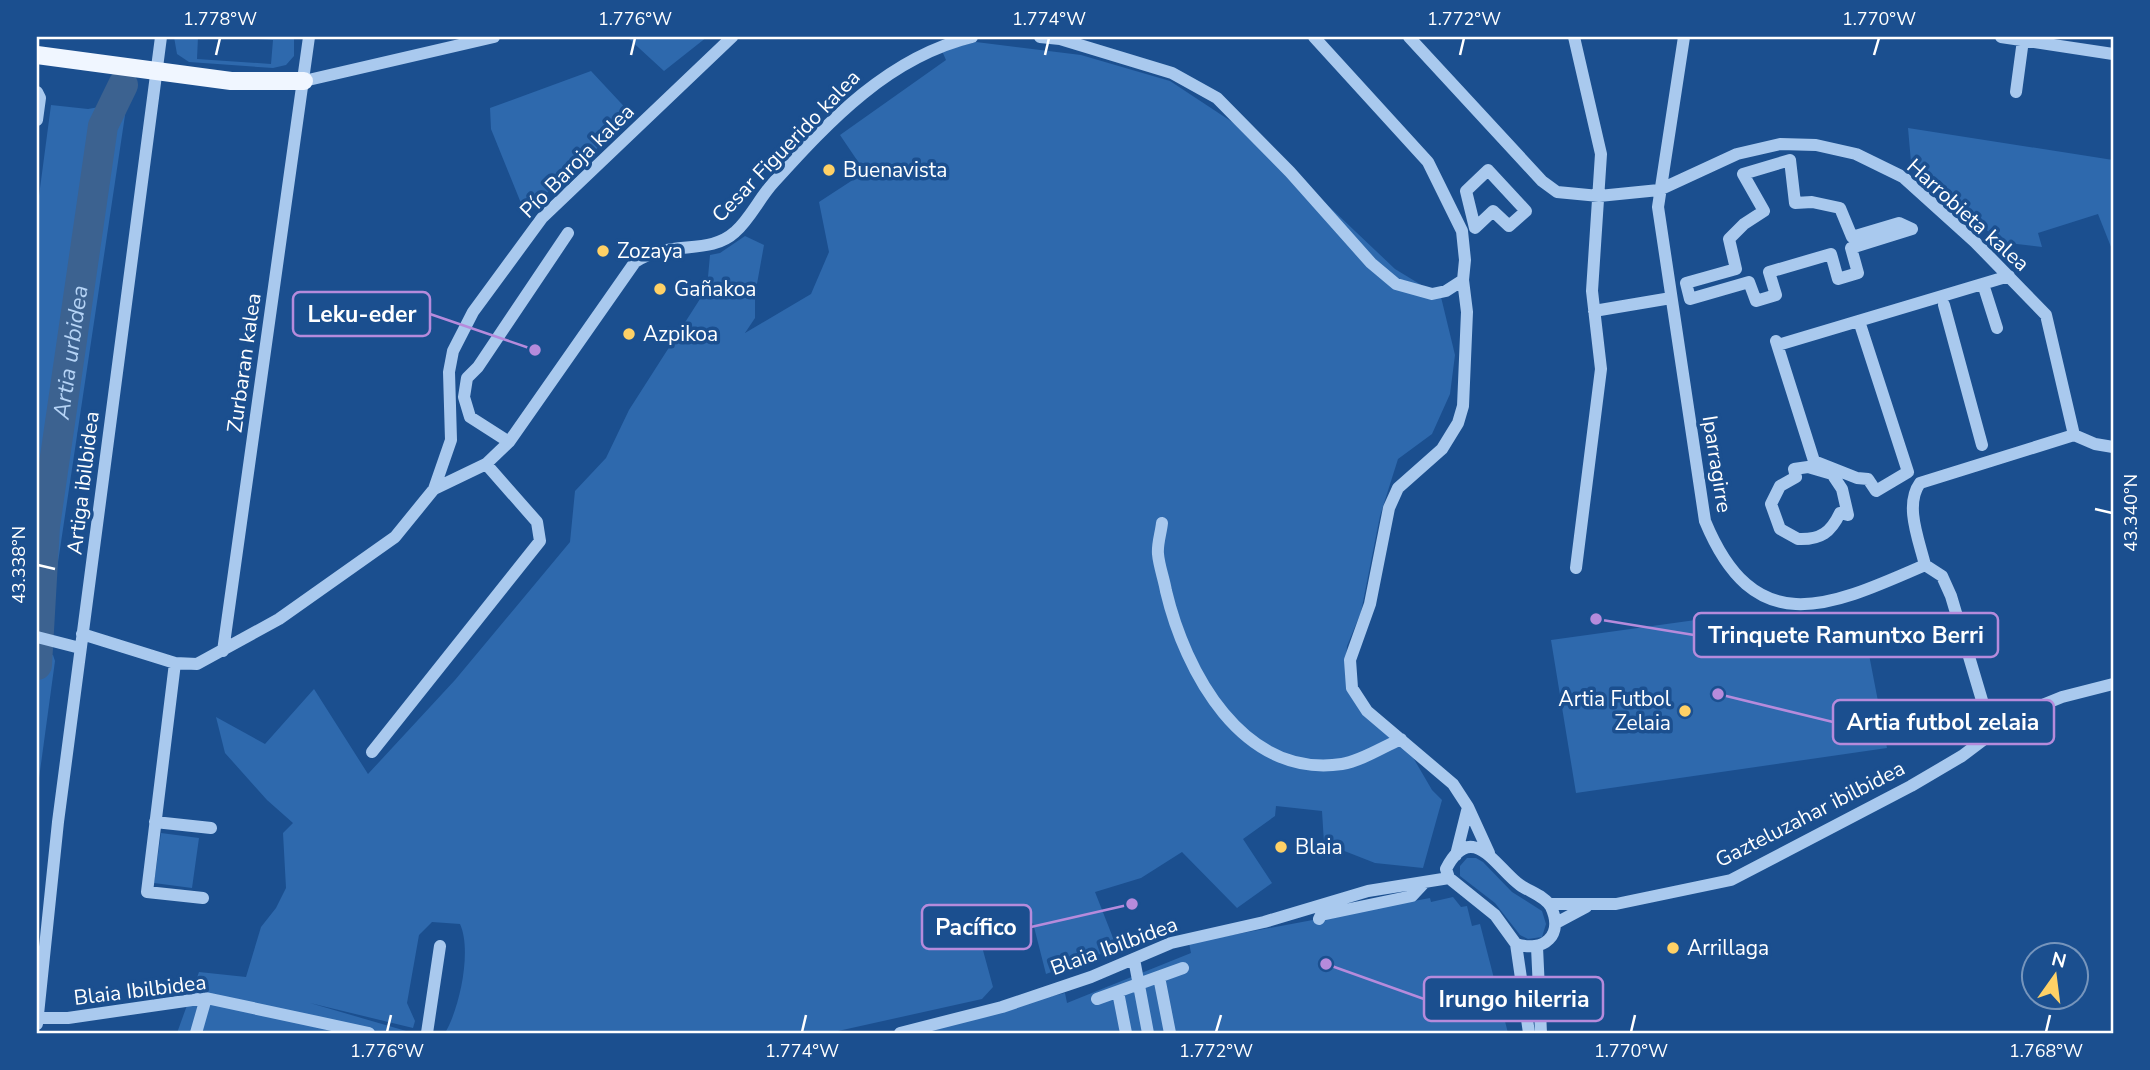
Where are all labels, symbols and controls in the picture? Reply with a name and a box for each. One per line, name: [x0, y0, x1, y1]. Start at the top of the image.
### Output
text: 1.778°W: [183, 7, 257, 31]
text: 1.776°W: [598, 7, 672, 31]
text: 1.774°W: [1012, 7, 1086, 31]
text: 1.772°W: [1427, 7, 1501, 31]
text: 1.770°W: [1842, 7, 1916, 31]
street label: Cesar Figuerido kalea: [706, 64, 866, 228]
street label: Pío Baroja kalea: [514, 98, 640, 224]
street label: Harrobieta kalea: [1901, 152, 2035, 278]
place label: Buenavista: [843, 156, 947, 184]
marker: Buenavista: [821, 162, 837, 178]
place label: Zozaya: [617, 237, 683, 265]
marker: Zozaya: [595, 243, 611, 259]
place label: Gañakoa: [674, 275, 756, 303]
marker: Gañakoa: [652, 281, 668, 297]
water label: Artia urbidea: [45, 283, 95, 422]
street label: Zurbaran kalea: [220, 291, 268, 435]
callout: Leku-eder: [293, 292, 430, 336]
text: Leku-eder: [308, 299, 417, 330]
place label: Azpikoa: [643, 320, 718, 348]
marker: Azpikoa: [621, 326, 637, 342]
street label: Artiga ibilbidea: [60, 410, 106, 556]
street label: Iparragirre: [1696, 413, 1738, 515]
text: 43.340°N: [2119, 474, 2143, 552]
text: 43.338°N: [7, 526, 31, 604]
callout: Trinquete Ramuntxo Berri: [1694, 613, 1998, 657]
text: Trinquete Ramuntxo Berri: [1708, 620, 1984, 651]
place label: Artia Futbol Zelaia: [1558, 685, 1672, 737]
callout: Artia futbol zelaia: [1833, 700, 2054, 744]
marker: Artia Futbol Zelaia: [1677, 703, 1693, 719]
text: Artia futbol zelaia: [1847, 707, 2039, 738]
street label: Gazteluzahar ibilbidea: [1710, 754, 1910, 874]
place label: Blaia: [1295, 833, 1343, 861]
marker: Blaia: [1273, 839, 1289, 855]
callout: Pacífico: [922, 905, 1031, 949]
street label: Blaia Ibilbidea: [1047, 910, 1181, 982]
text: Pacífico: [935, 912, 1017, 943]
place label: Arrillaga: [1687, 934, 1769, 962]
marker: Arrillaga: [1665, 940, 1681, 956]
north arrow: [2021, 940, 2090, 1010]
text: N: [2049, 946, 2069, 975]
street label: Blaia Ibilbidea: [72, 968, 208, 1012]
callout: Irungo hilerria: [1424, 977, 1603, 1021]
text: Irungo hilerria: [1438, 984, 1590, 1015]
text: 1.776°W: [350, 1039, 424, 1063]
text: 1.774°W: [765, 1039, 839, 1063]
text: 1.772°W: [1179, 1039, 1253, 1063]
text: 1.770°W: [1594, 1039, 1668, 1063]
text: 1.768°W: [2009, 1039, 2083, 1063]

